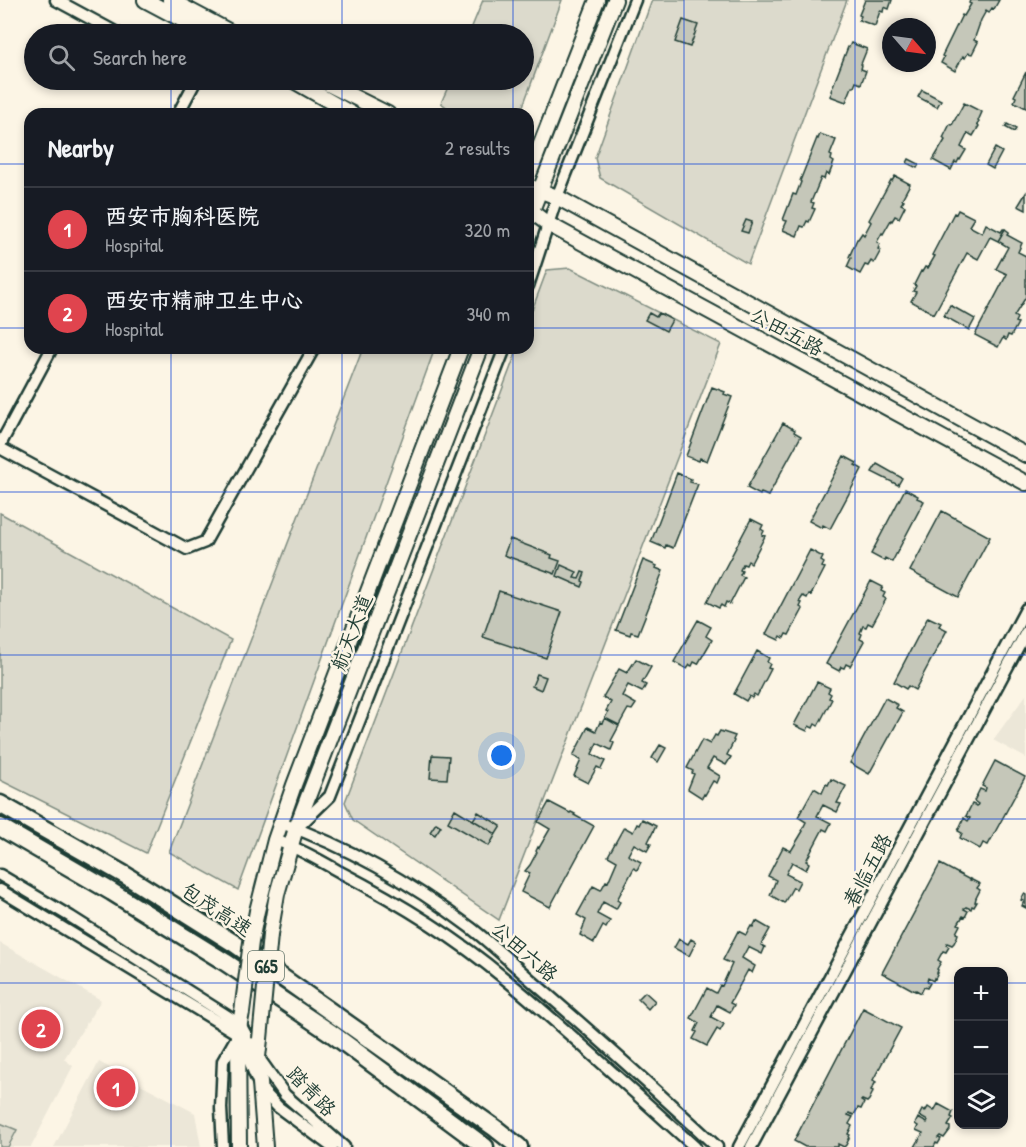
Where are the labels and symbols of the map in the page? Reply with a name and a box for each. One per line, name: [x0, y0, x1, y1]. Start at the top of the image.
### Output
north arrow: [882, 18, 936, 72]
street label: 公田五路: [745, 300, 830, 362]
street label: 航天大道: [324, 590, 378, 674]
your location: [487, 741, 516, 770]
street label: 春临五路: [836, 827, 898, 912]
street label: 包茂高速: [176, 876, 258, 942]
street label: 公田六路: [486, 915, 565, 988]
road number: G65: [248, 951, 284, 981]
pin: 2: [22, 1006, 60, 1052]
street label: 踏青路: [281, 1060, 343, 1123]
pin: 1: [96, 1066, 136, 1110]

